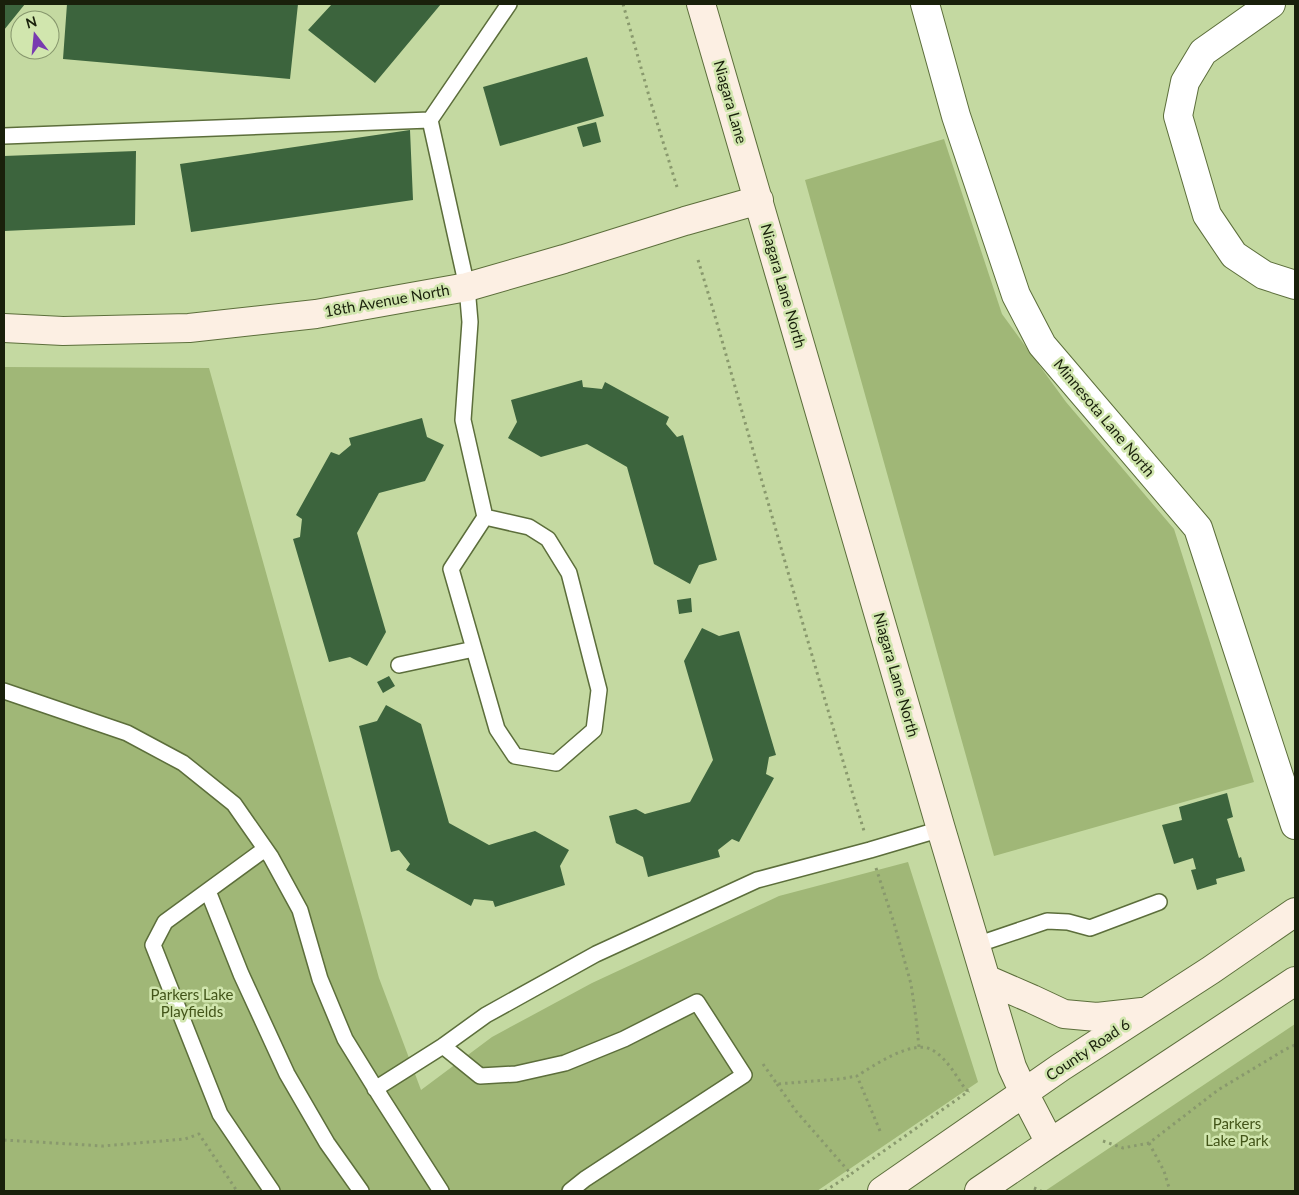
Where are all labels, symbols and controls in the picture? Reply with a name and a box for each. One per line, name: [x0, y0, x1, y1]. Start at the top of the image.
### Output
north arrow: [10, 10, 60, 60]
text: N: [24, 12, 39, 32]
street label: Niagara Lane: [710, 58, 751, 145]
street label: Niagara Lane North: [758, 221, 810, 350]
street label: 18th Avenue North: [323, 280, 451, 320]
street label: Minnesota Lane North: [1050, 355, 1159, 480]
street label: Niagara Lane North: [871, 610, 923, 739]
park label: Parkers Lake Playfields: [151, 985, 233, 1020]
street label: County Road 6: [1042, 1014, 1133, 1084]
park label: Parkers Lake Park: [1205, 1114, 1269, 1149]

